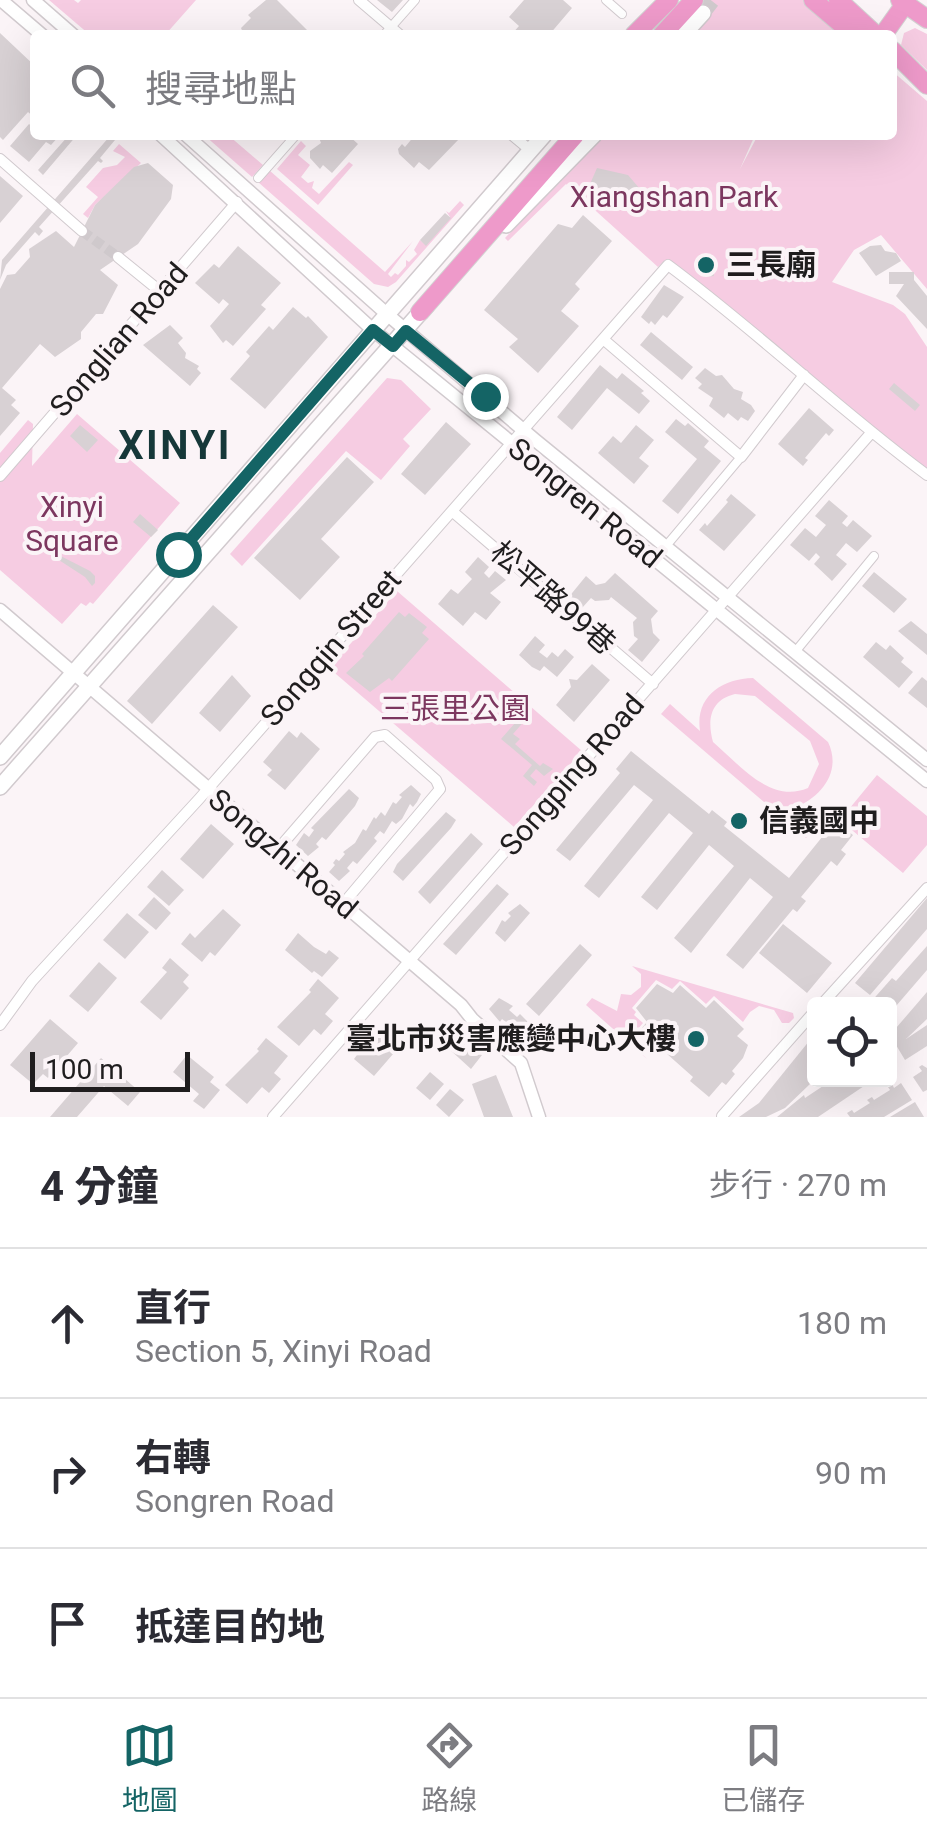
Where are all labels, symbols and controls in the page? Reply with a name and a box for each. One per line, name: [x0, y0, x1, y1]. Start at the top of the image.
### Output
search box: [30, 30, 897, 140]
icon: search: [65, 58, 120, 113]
text: 搜尋地點: [145, 67, 297, 111]
park label: Xiangshan Park: [570, 179, 779, 214]
place label: 三長廟: [726, 247, 816, 282]
marker: 三長廟: [695, 254, 717, 276]
street label: Songlian Road: [42, 256, 195, 424]
route end: [463, 374, 509, 420]
district label: XINYI: [118, 422, 232, 469]
street label: Songren Road: [502, 430, 669, 575]
park label: Xinyi Square: [25, 489, 119, 558]
route start: [156, 532, 202, 578]
street label: 松平路99巷: [484, 534, 623, 661]
street label: Songqin Street: [253, 562, 408, 733]
street label: Songping Road: [492, 687, 651, 862]
park label: 三張里公園: [380, 691, 530, 726]
street label: Songzhi Road: [202, 781, 365, 926]
place label: 信義國中: [759, 803, 879, 838]
marker: 信義國中: [728, 810, 750, 832]
map controls: [807, 997, 897, 1087]
button: locate: [807, 997, 897, 1087]
place label: 臺北市災害應變中心大樓: [346, 1021, 676, 1056]
marker: 臺北市災害應變中心大樓: [685, 1028, 707, 1050]
scale bar: [30, 1047, 190, 1092]
text: 100 m: [45, 1053, 124, 1086]
text: 4 分鐘: [40, 1162, 159, 1211]
text: 步行 · 270 m: [709, 1166, 887, 1204]
text: 直行: [135, 1286, 211, 1330]
icon: ahead: [40, 1296, 95, 1351]
text: 180 m: [797, 1304, 887, 1342]
text: Section 5, Xinyi Road: [135, 1332, 432, 1370]
text: 右轉: [135, 1436, 211, 1480]
icon: right: [40, 1446, 95, 1501]
text: 90 m: [815, 1454, 887, 1492]
text: Songren Road: [135, 1482, 334, 1520]
icon: arrive: [40, 1596, 95, 1651]
text: 抵達目的地: [135, 1605, 325, 1649]
tab: 地圖: [122, 1718, 178, 1818]
tab: 路線: [421, 1718, 477, 1818]
tab: 已儲存: [721, 1718, 805, 1818]

